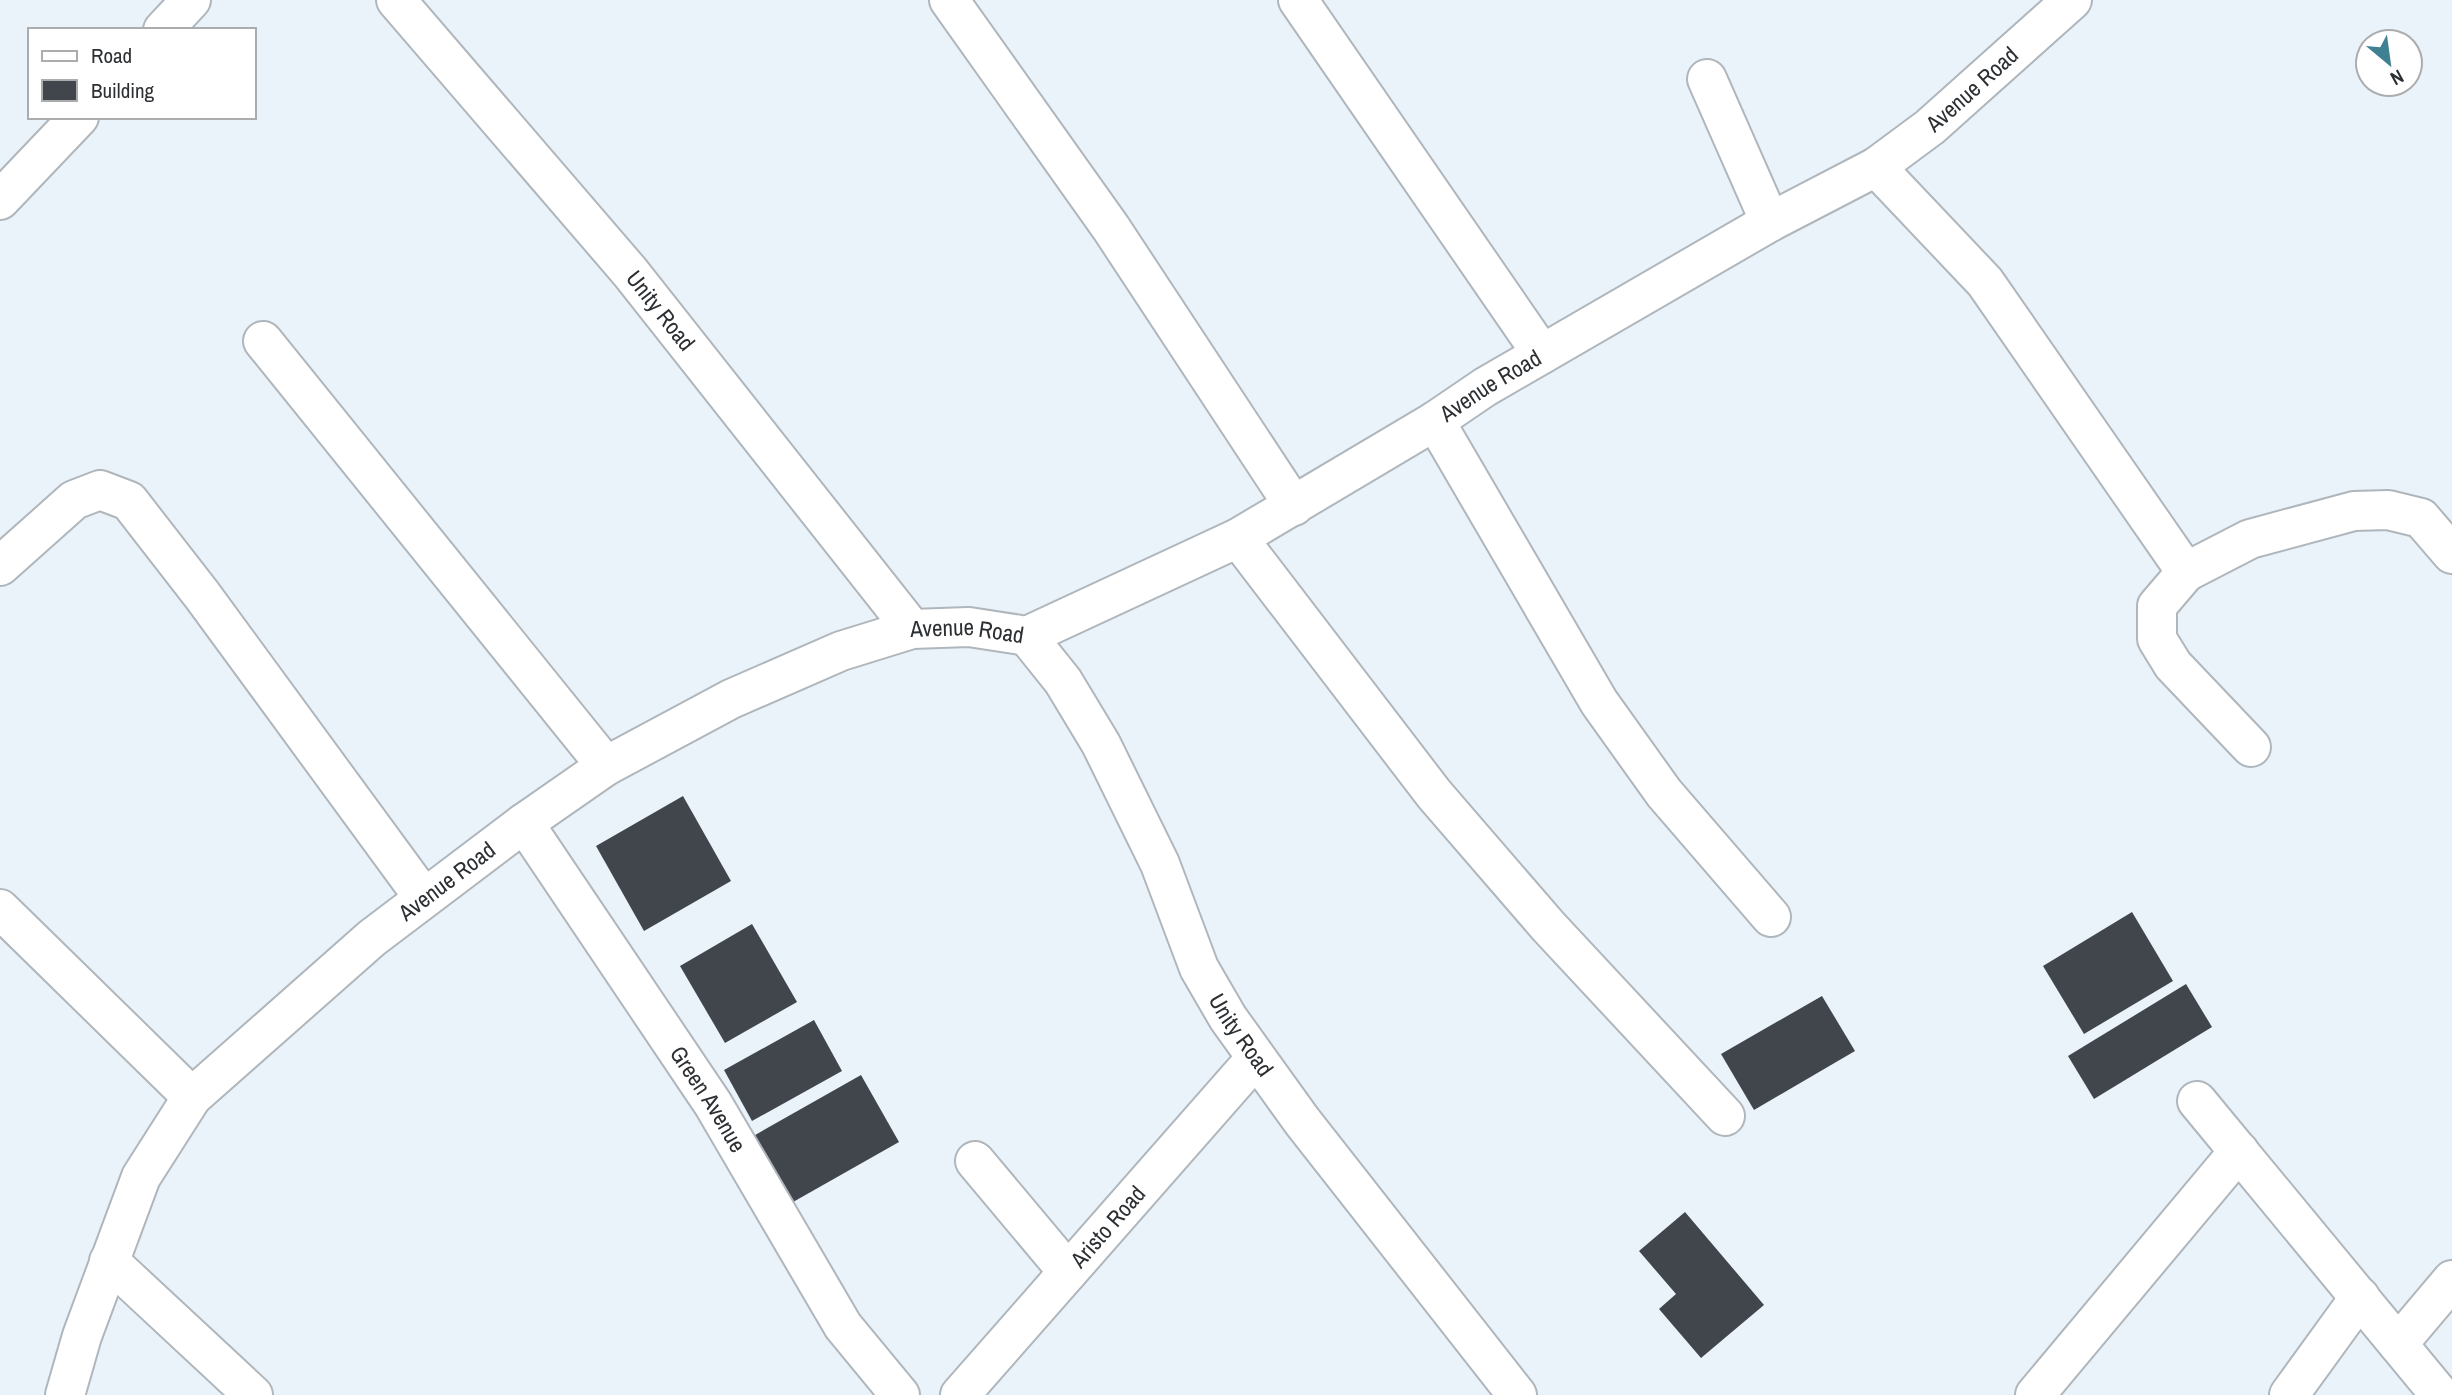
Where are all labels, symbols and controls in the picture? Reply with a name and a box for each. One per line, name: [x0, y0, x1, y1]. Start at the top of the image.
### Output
legend: [28, 28, 256, 119]
north arrow: [2354, 28, 2424, 98]
street label: Avenue Road: [1918, 39, 2025, 139]
text: Road: [91, 41, 132, 70]
text: N: [2386, 64, 2408, 92]
text: Building: [91, 76, 155, 105]
street label: Unity Road: [619, 264, 702, 357]
street label: Avenue Road: [1432, 342, 1547, 429]
street label: Avenue Road: [909, 611, 1026, 650]
street label: Avenue Road: [391, 834, 501, 928]
street label: Unity Road: [1202, 987, 1281, 1082]
street label: Green Avenue: [663, 1040, 754, 1158]
street label: Aristo Road: [1062, 1179, 1152, 1275]

